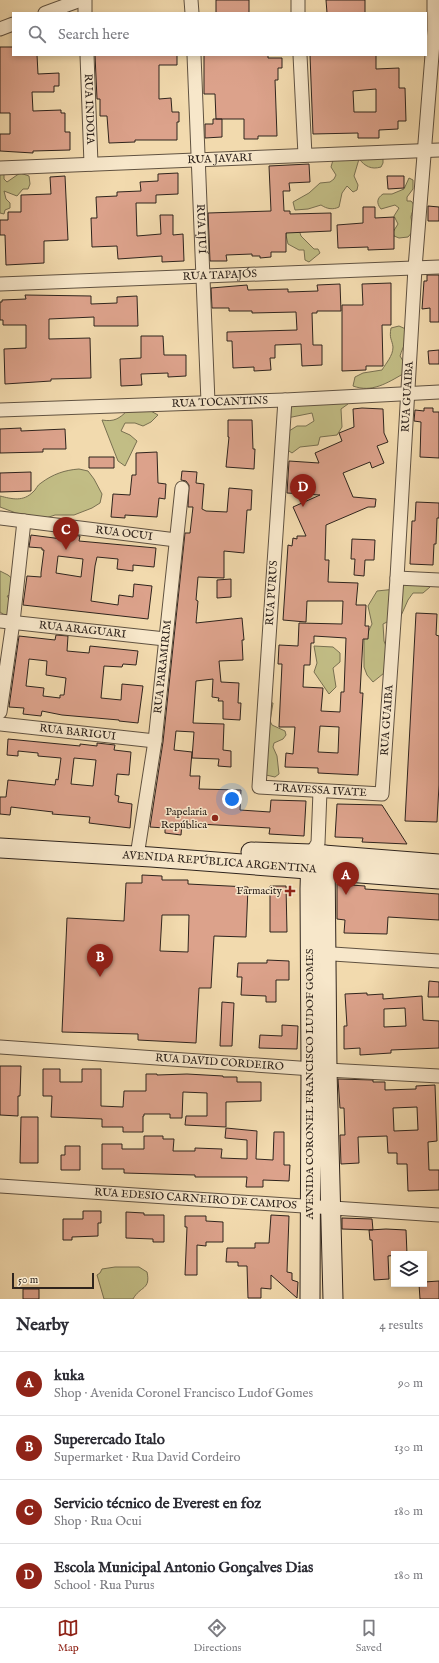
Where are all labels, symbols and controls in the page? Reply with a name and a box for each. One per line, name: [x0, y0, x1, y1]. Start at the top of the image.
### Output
search box: [12, 12, 427, 56]
icon: search: [26, 23, 48, 45]
text: Search here: [58, 25, 129, 44]
street label: RUA INDOIA: [81, 73, 97, 145]
street label: RUA JAVARI: [187, 151, 253, 167]
street label: RUA IJUÍ: [193, 204, 209, 255]
street label: RUA TAPAJÓS: [182, 267, 258, 284]
street label: RUA GUAIBA: [398, 360, 417, 433]
street label: RUA TOCANTINS: [171, 394, 269, 411]
pin: D: [290, 474, 316, 507]
pin: C: [53, 517, 79, 550]
street label: RUA OCUI: [95, 523, 154, 544]
street label: RUA PURUS: [263, 560, 281, 626]
street label: RUA ARAGUARI: [38, 618, 127, 642]
street label: RUA PARAMIRIM: [151, 618, 175, 715]
street label: RUA GUAIBA: [378, 684, 397, 756]
street label: RUA BARIGUI: [38, 721, 117, 744]
street label: TRAVESSA IVATE: [273, 781, 367, 800]
your location: [222, 789, 242, 809]
place label: Papelaria República: [161, 805, 207, 832]
marker: Papelaria República: [210, 813, 220, 823]
street label: AVENIDA REPÚBLICA ARGENTINA: [121, 848, 318, 877]
pin: A: [333, 862, 359, 895]
place label: Farmacity: [236, 884, 283, 898]
marker: Farmacity: [285, 886, 295, 896]
pin: B: [87, 944, 113, 977]
street label: AVENIDA CORONEL FRANCISCO LUDOF GOMES: [303, 948, 317, 1220]
street label: RUA DAVID CORDEIRO: [155, 1051, 284, 1074]
street label: RUA EDESIO CARNEIRO DE CAMPOS: [94, 1185, 298, 1213]
map controls: [391, 1251, 427, 1287]
button: layers: [391, 1251, 427, 1287]
scale bar: [12, 1271, 94, 1290]
text: 50 m: [18, 1273, 38, 1287]
text: Nearby: [16, 1315, 69, 1336]
text: 4 results: [379, 1317, 423, 1334]
text: kuka: [54, 1366, 84, 1385]
text: A: [25, 1375, 33, 1392]
text: 90 m: [398, 1375, 423, 1392]
text: Shop · Avenida Coronel Francisco Ludof Gomes: [54, 1385, 313, 1402]
text: Superercado Italo: [54, 1430, 165, 1449]
text: B: [25, 1439, 33, 1456]
text: 130 m: [394, 1439, 423, 1456]
text: Supermarket · Rua David Cordeiro: [54, 1449, 241, 1466]
text: Servicio técnico de Everest en foz: [54, 1494, 261, 1513]
text: C: [24, 1503, 34, 1520]
text: 180 m: [394, 1503, 423, 1520]
text: Shop · Rua Ocui: [54, 1513, 142, 1530]
text: Escola Municipal Antonio Gonçalves Dias: [54, 1558, 313, 1577]
text: D: [24, 1567, 34, 1584]
text: 180 m: [394, 1567, 423, 1584]
text: School · Rua Purus: [54, 1577, 155, 1594]
tab: Map: [57, 1617, 79, 1655]
tab: Directions: [194, 1617, 241, 1655]
tab: Saved: [356, 1617, 382, 1655]

